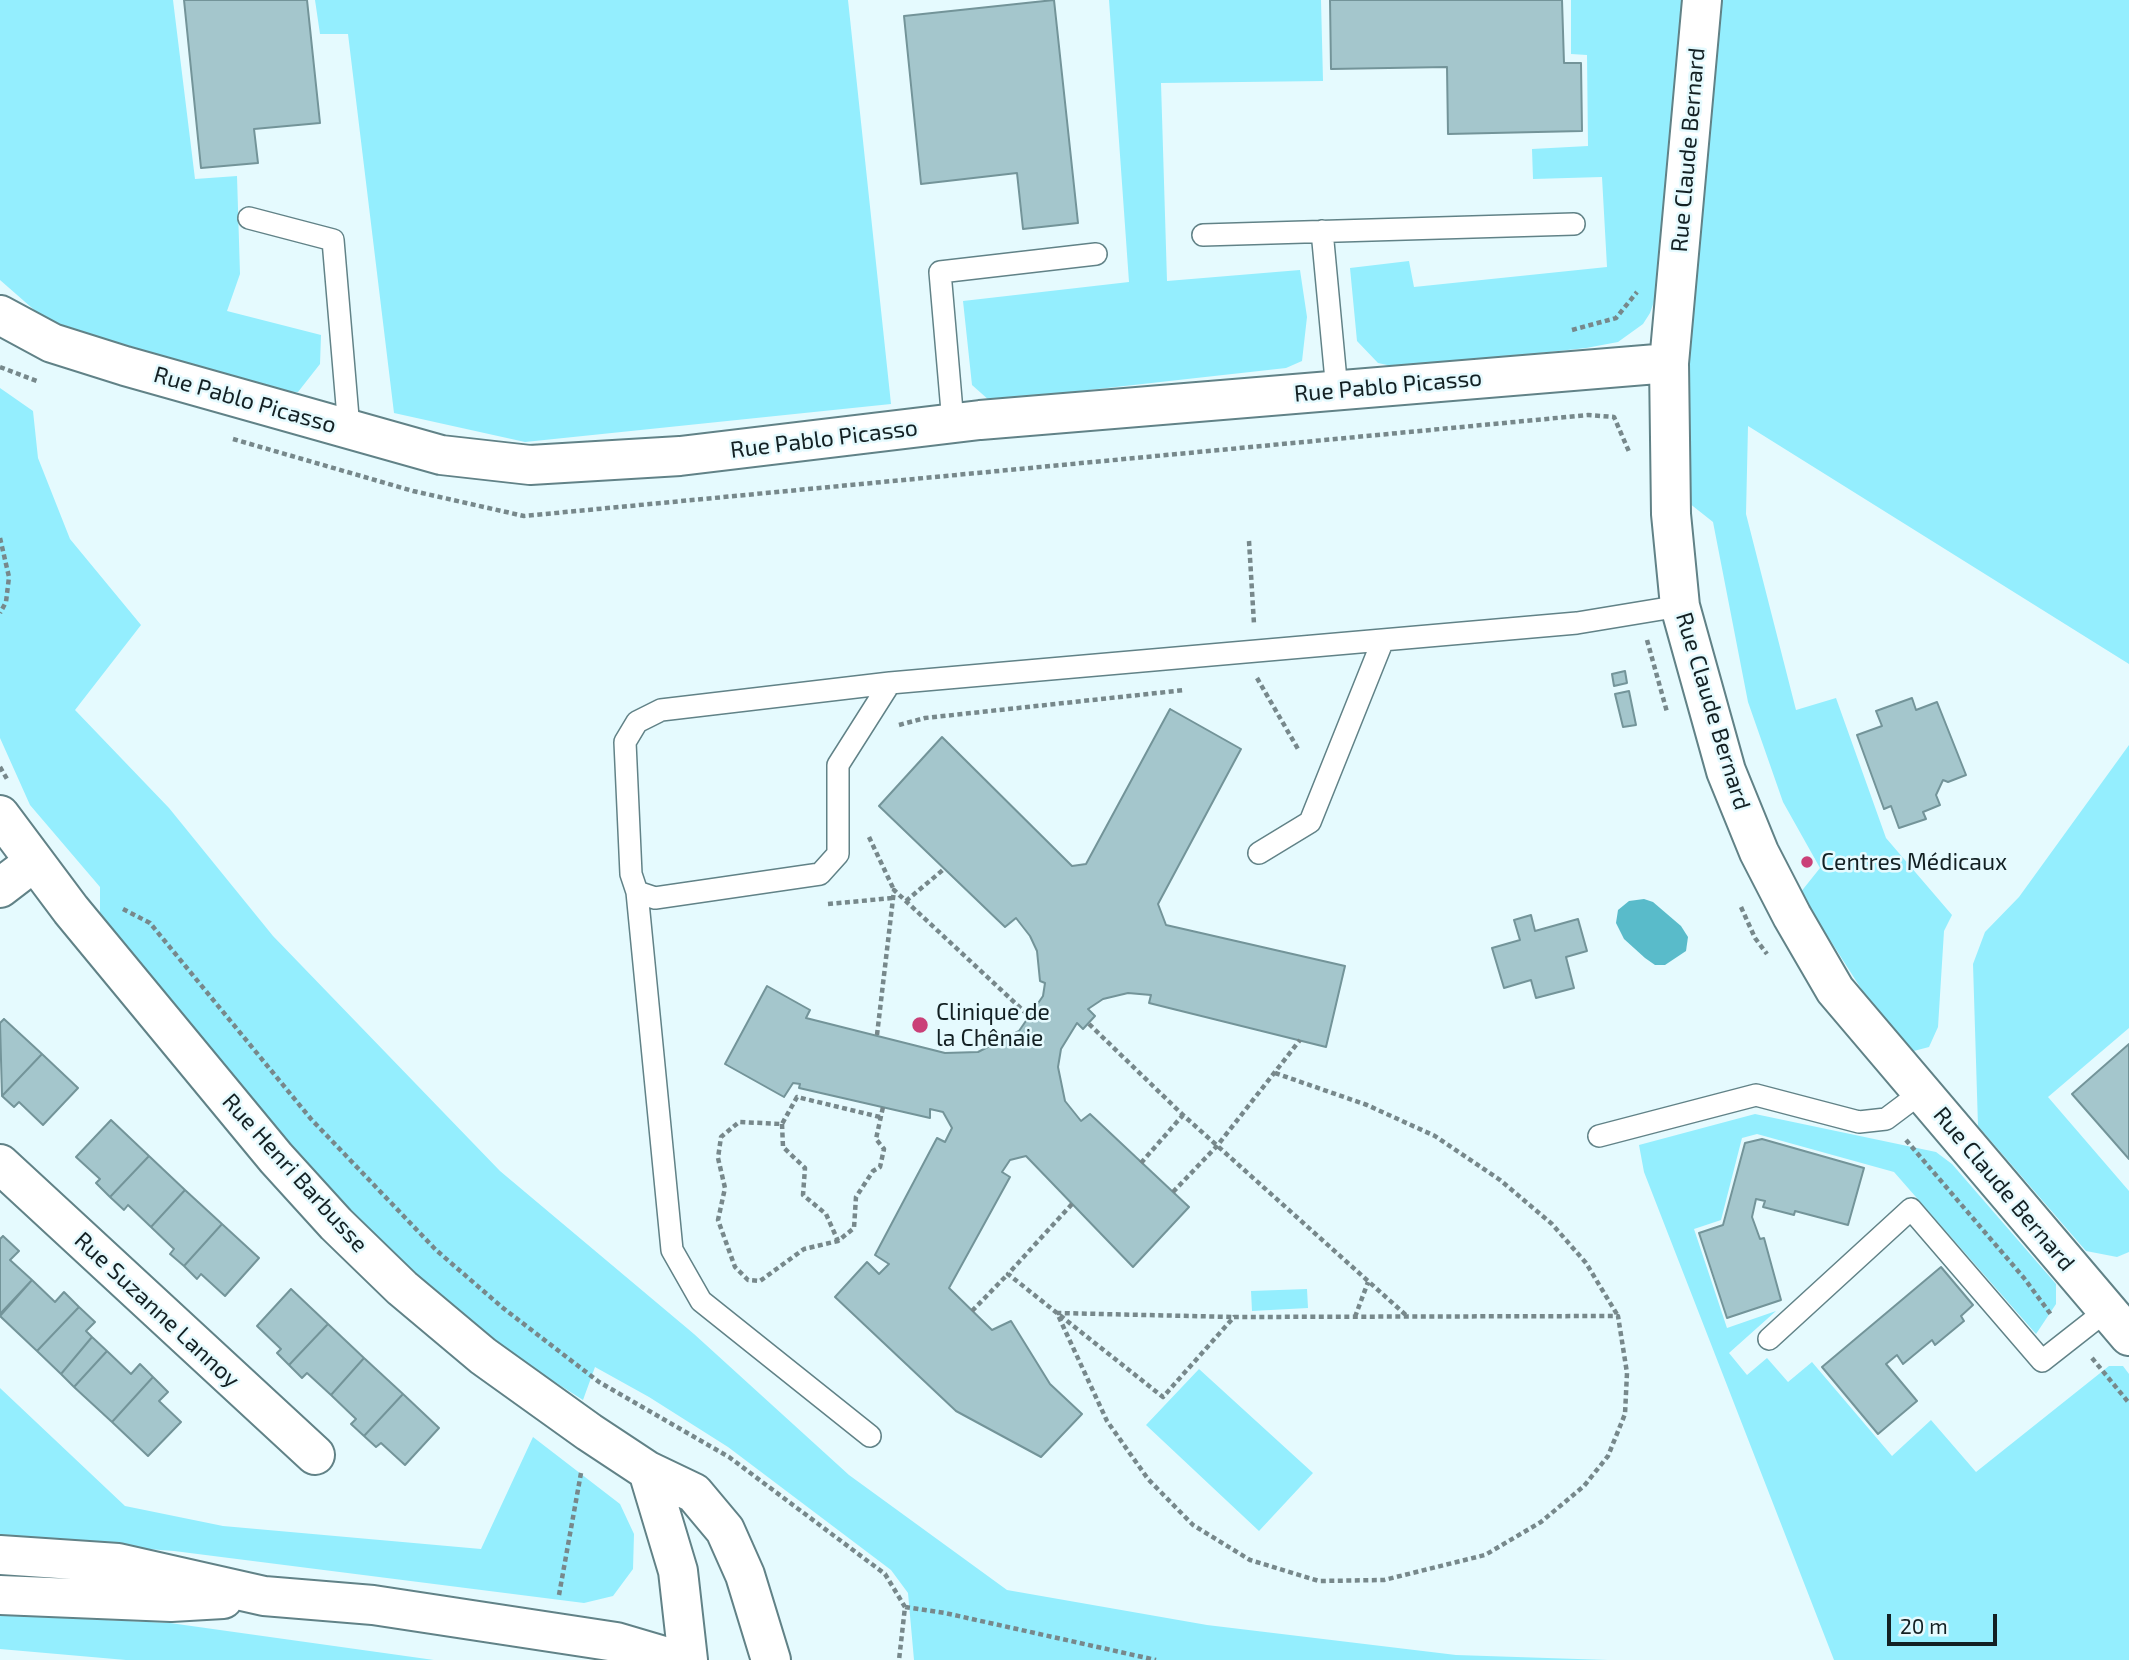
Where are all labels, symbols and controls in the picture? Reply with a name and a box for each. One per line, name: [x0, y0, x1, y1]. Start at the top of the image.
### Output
street label: Rue Claude Bernard: [1665, 47, 1711, 253]
street label: Rue Pablo Picasso: [151, 361, 339, 439]
street label: Rue Pablo Picasso: [1293, 364, 1483, 408]
street label: Rue Pablo Picasso: [729, 414, 919, 464]
street label: Rue Claude Bernard: [1670, 609, 1756, 813]
place label: Centres Médicaux: [1821, 848, 2007, 876]
marker: Centres Médicaux: [1799, 854, 1815, 870]
place label: Clinique de la Chênaie: [936, 998, 1050, 1052]
marker: Clinique de la Chênaie: [910, 1015, 930, 1035]
street label: Rue Henri Barbusse: [216, 1088, 374, 1258]
street label: Rue Claude Bernard: [1927, 1102, 2081, 1276]
street label: Rue Suzanne Lannoy: [69, 1226, 245, 1394]
scale bar: [1891, 1600, 2001, 1644]
text: 20 m: [1900, 1613, 1948, 1638]

